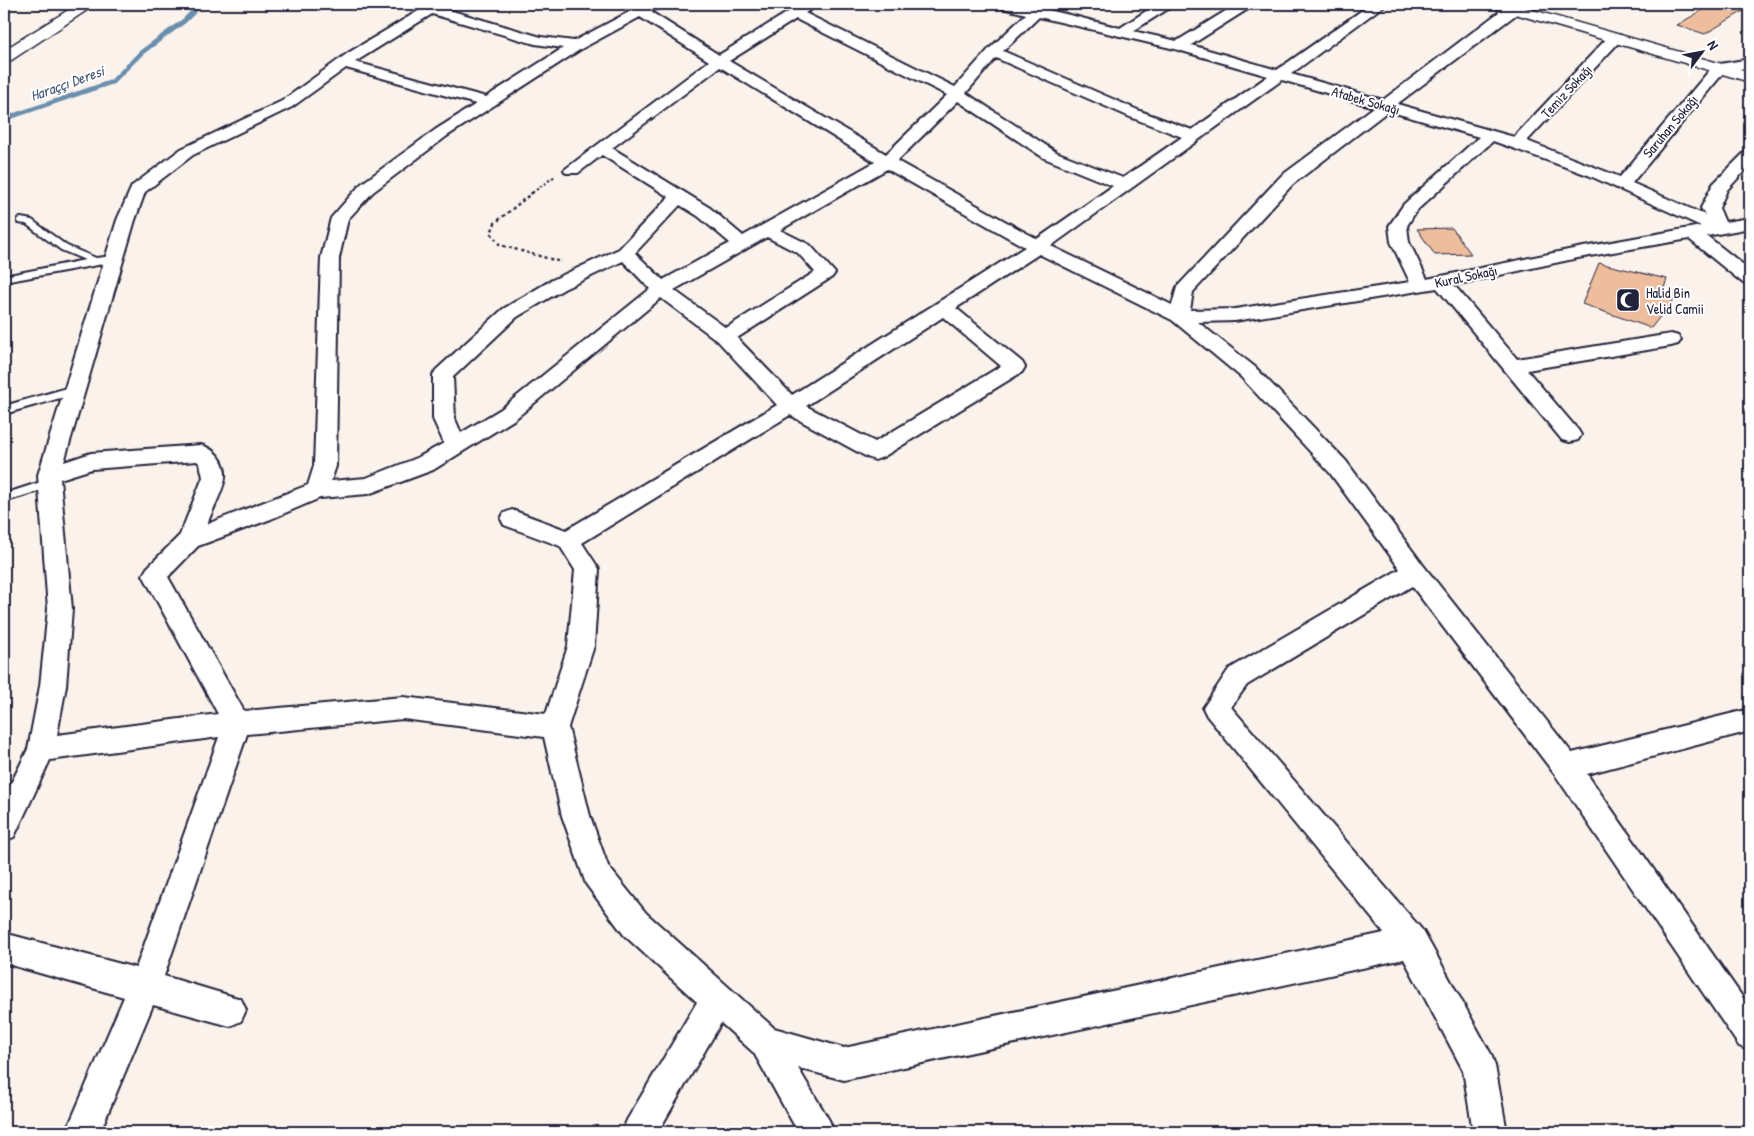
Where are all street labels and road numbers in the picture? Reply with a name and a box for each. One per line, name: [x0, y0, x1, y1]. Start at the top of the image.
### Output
street label: Temiz Sokağı: [1536, 60, 1596, 123]
street label: Atabek Sokağı: [1329, 81, 1402, 120]
street label: Saruhan Sokağı: [1638, 91, 1703, 162]
street label: Kural Sokağı: [1433, 260, 1499, 293]

